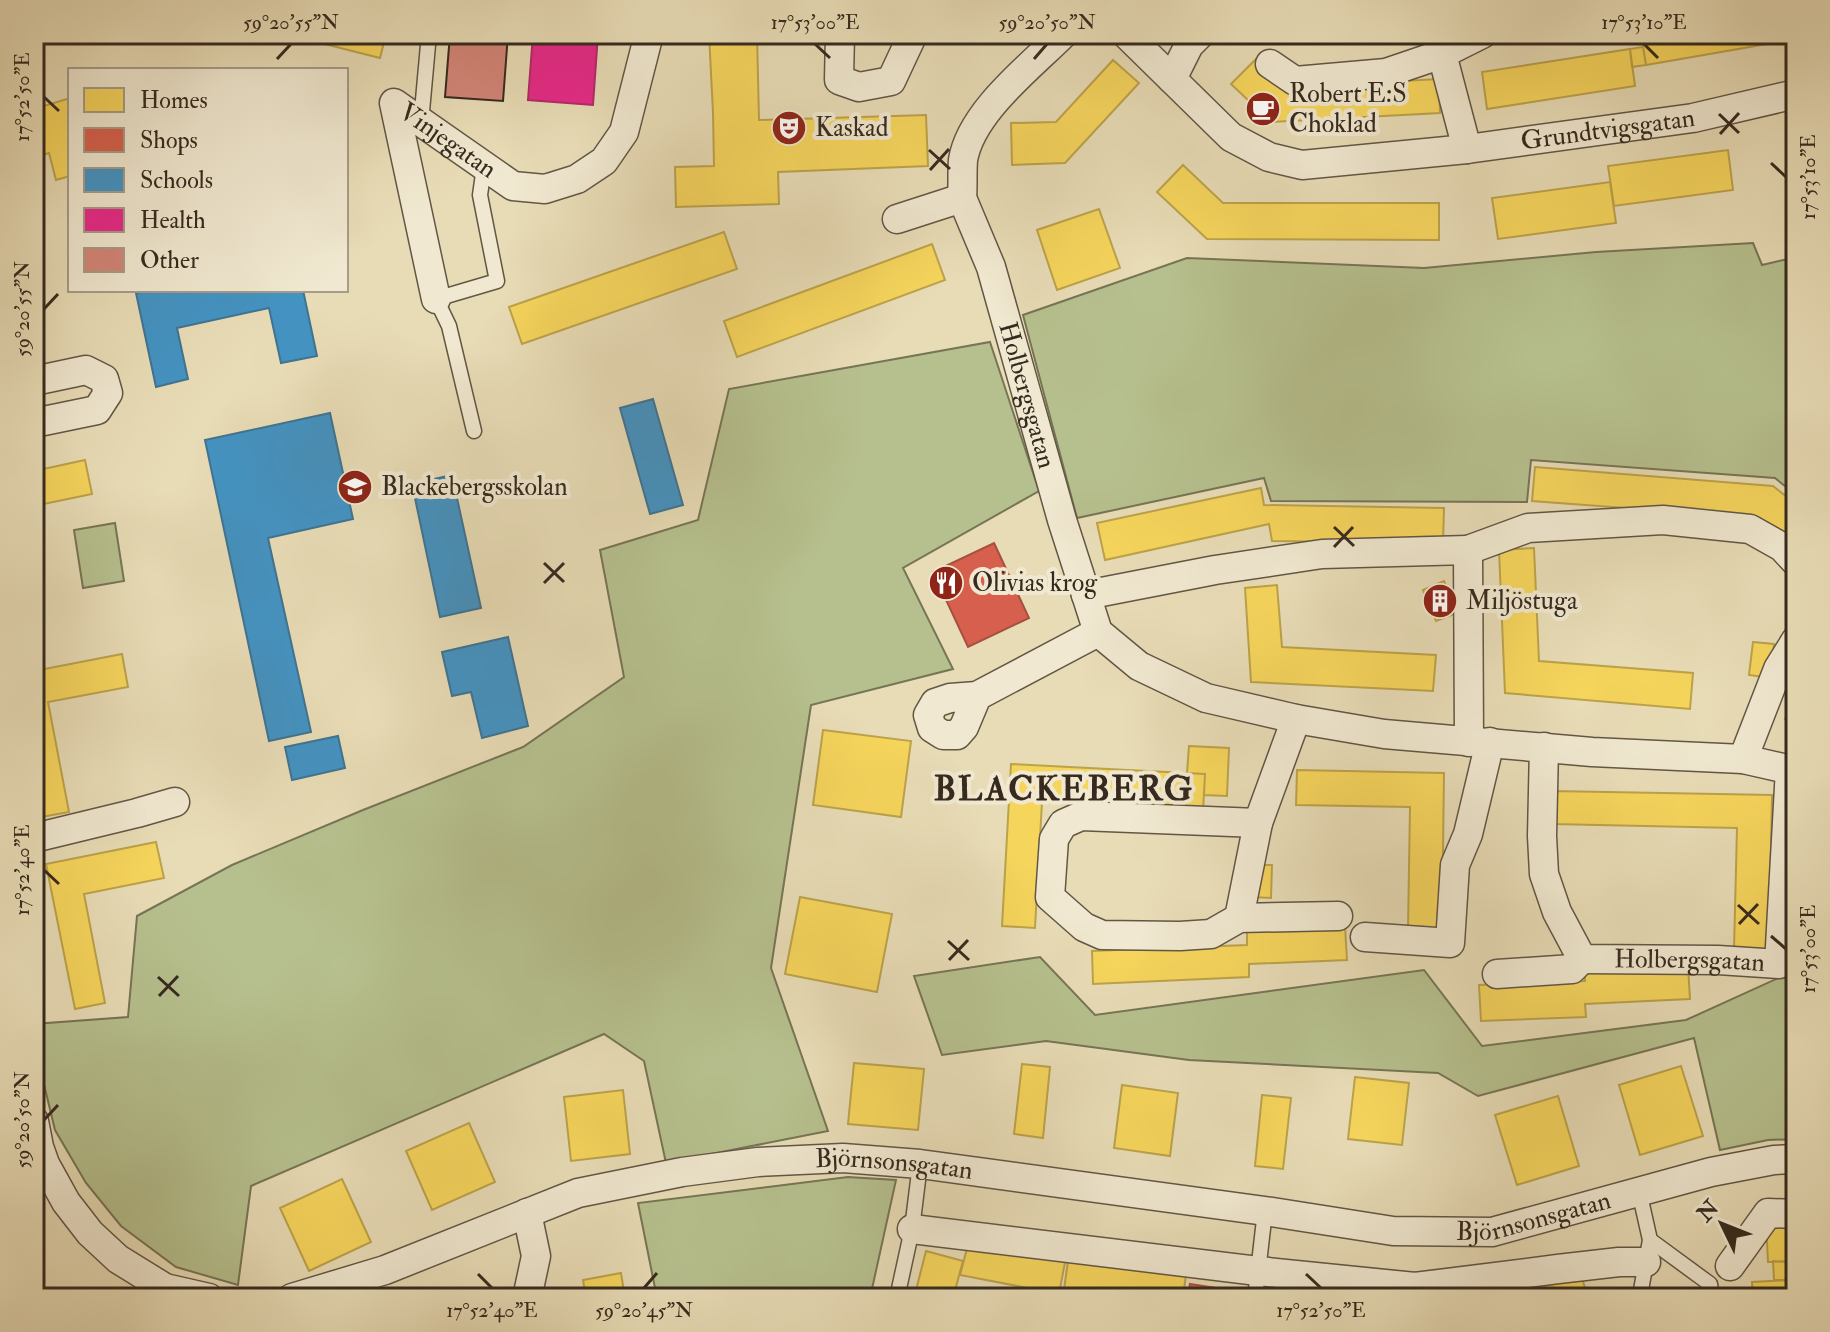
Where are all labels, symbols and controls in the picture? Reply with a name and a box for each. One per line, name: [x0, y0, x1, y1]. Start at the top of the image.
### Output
text: 59°20'55"N: [243, 10, 339, 35]
text: 17°53'00"E: [771, 10, 859, 35]
text: 59°20'50"N: [998, 10, 1096, 35]
text: 17°53'10"E: [1601, 10, 1687, 35]
text: 17°52'50"E: [10, 52, 35, 142]
legend: [68, 68, 348, 292]
place label: Robert E:S Choklad: [1289, 78, 1407, 140]
text: Homes: [140, 85, 208, 116]
cafe icon: Robert E:S Choklad: [1244, 90, 1282, 128]
street label: Vinjegatan: [393, 95, 503, 186]
street label: Grundtvigsgatan: [1519, 102, 1697, 157]
theatre icon: Kaskad: [770, 109, 808, 147]
place label: Kaskad: [815, 112, 889, 144]
text: Shops: [140, 125, 198, 156]
text: 17°53'10"E: [1796, 134, 1821, 220]
text: Schools: [140, 165, 213, 196]
text: Health: [140, 205, 206, 236]
text: Other: [140, 245, 199, 276]
text: 59°20'55"N: [10, 261, 35, 357]
street label: Holbergsgatan: [991, 318, 1063, 472]
school or university icon: Blackebergsskolan: [336, 468, 374, 506]
place label: Blackebergsskolan: [381, 471, 568, 503]
restaurant icon: Olivias krog: [927, 564, 965, 602]
place label: Olivias krog: [972, 567, 1098, 599]
building icon: Miljöstuga: [1421, 582, 1459, 620]
place label: Miljöstuga: [1466, 585, 1578, 617]
district label: BLACKEBERG: [934, 768, 1194, 811]
text: 17°52'40"E: [10, 824, 35, 916]
text: 17°53'00"E: [1796, 905, 1821, 993]
street label: Holbergsgatan: [1614, 943, 1766, 979]
text: 59°20'50"N: [10, 1071, 35, 1169]
street label: Björnsonsgatan: [814, 1142, 975, 1187]
street label: Björnsonsgatan: [1456, 1184, 1614, 1248]
north arrow: [1682, 1184, 1762, 1264]
text: N: [1690, 1194, 1725, 1229]
text: 17°52'40"E: [446, 1298, 538, 1323]
text: 59°20'45"N: [595, 1298, 693, 1323]
text: 17°52'50"E: [1276, 1298, 1366, 1323]

